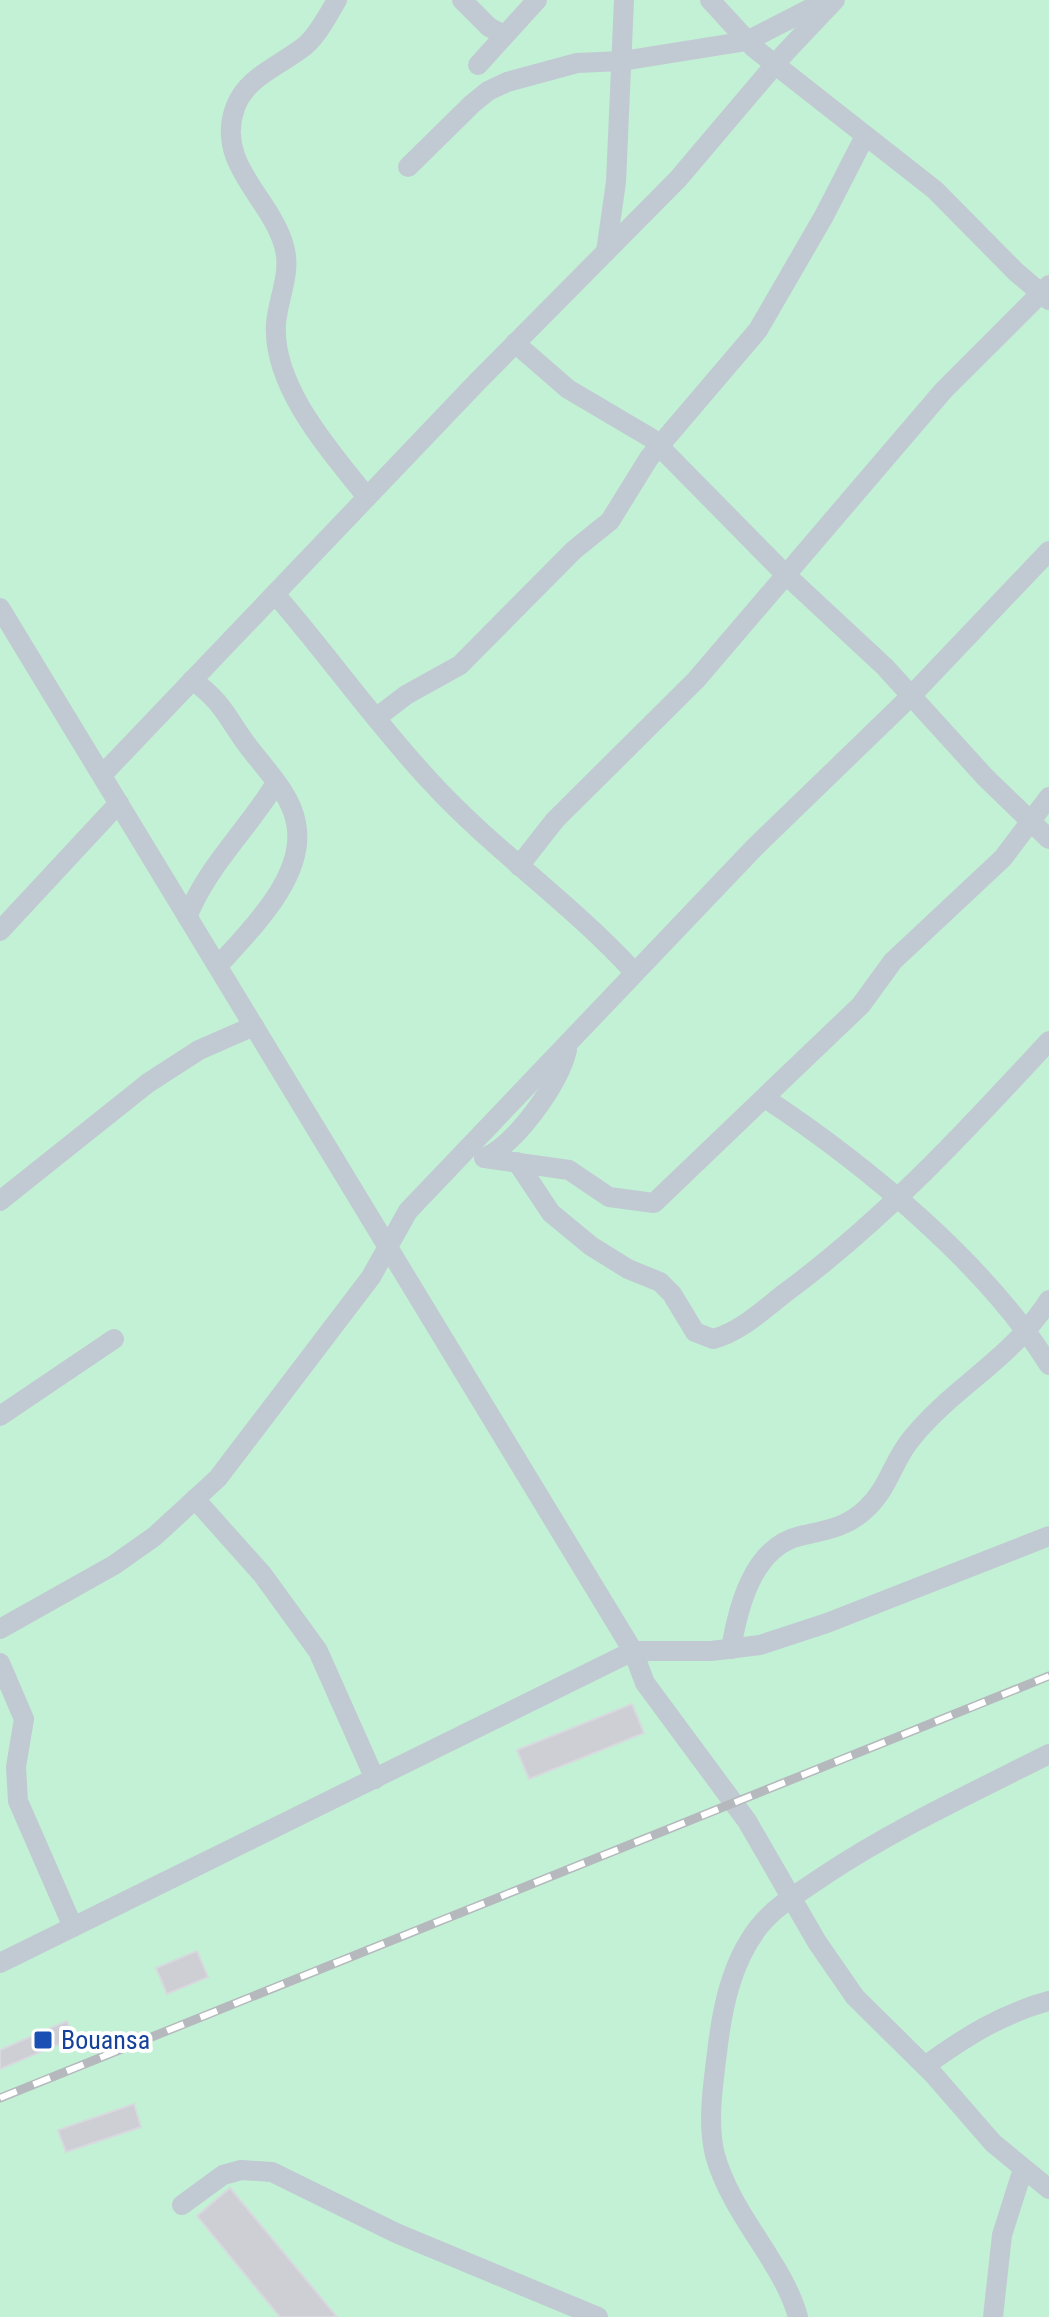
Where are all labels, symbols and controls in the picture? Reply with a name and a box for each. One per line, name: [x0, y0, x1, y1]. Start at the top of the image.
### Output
place label: Bouansa: [61, 2025, 150, 2055]
marker: Bouansa: [32, 2029, 54, 2051]

